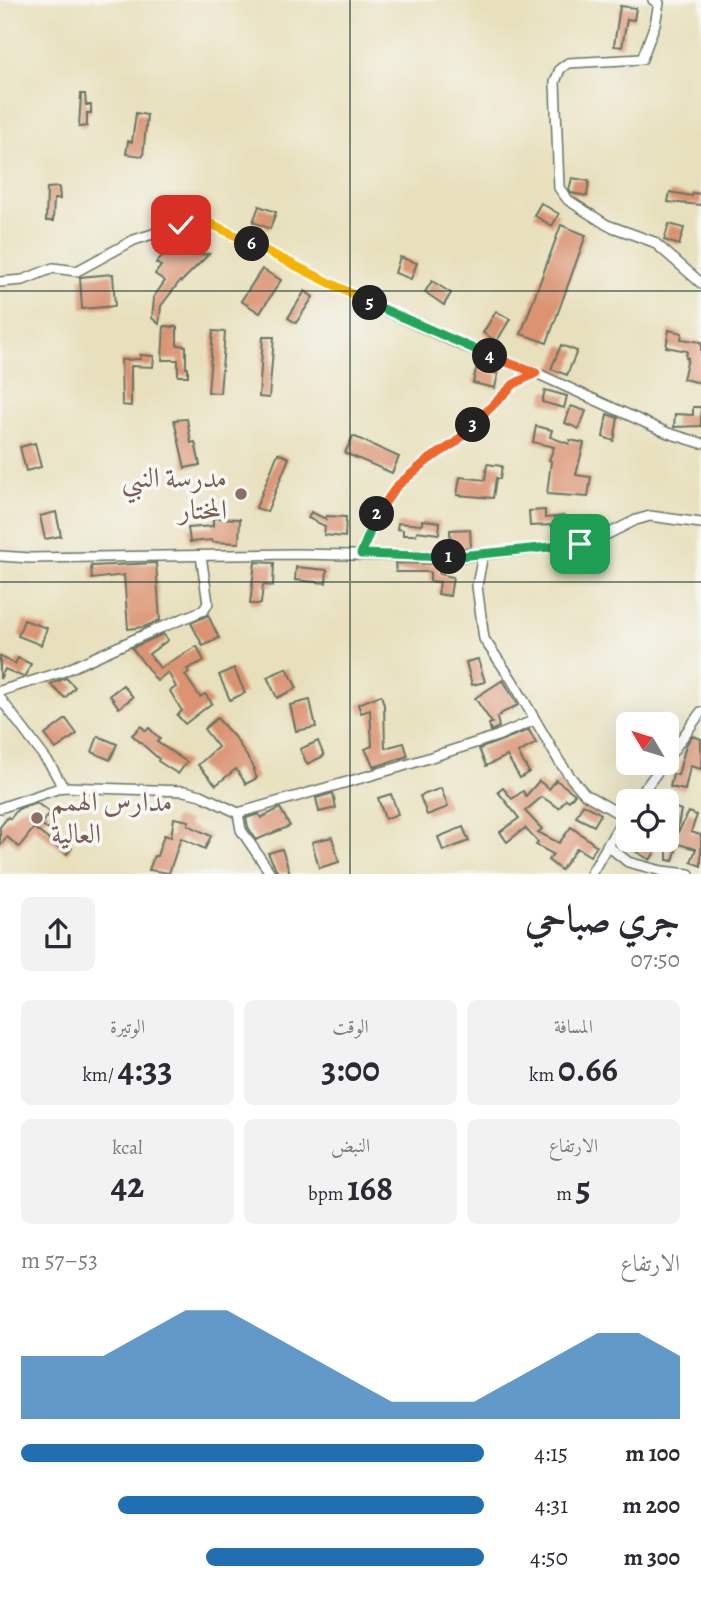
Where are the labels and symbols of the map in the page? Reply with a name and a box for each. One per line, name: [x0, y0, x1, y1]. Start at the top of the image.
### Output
pin: [151, 195, 211, 255]
pin: 6: [234, 226, 270, 262]
pin: 5: [352, 286, 388, 320]
pin: 4: [472, 338, 508, 374]
pin: 3: [456, 408, 490, 442]
place label: مدرسة النبي المختار: [121, 459, 227, 529]
marker: مدرسة النبي المختار: [233, 486, 249, 502]
pin: 2: [360, 496, 394, 532]
pin: [550, 514, 610, 574]
pin: 1: [432, 540, 466, 574]
north arrow: [616, 712, 679, 775]
place label: مدارس الهمم العالية: [51, 783, 172, 853]
marker: مدارس الهمم العالية: [29, 810, 45, 826]

